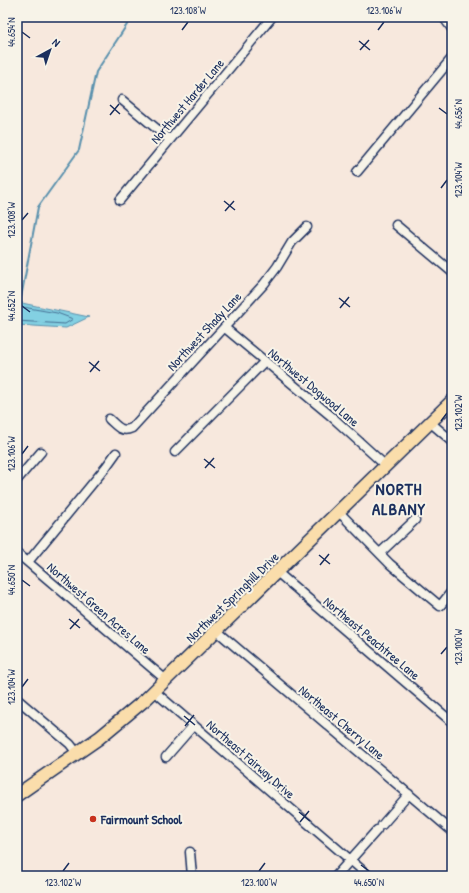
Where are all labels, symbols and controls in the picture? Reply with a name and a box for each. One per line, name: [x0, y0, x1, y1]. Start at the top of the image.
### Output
text: 123.108°W: [170, 4, 207, 17]
text: 123.106°W: [366, 4, 403, 17]
text: 44.654°N: [5, 17, 18, 47]
north arrow: [30, 30, 70, 70]
text: N: [50, 35, 63, 50]
street label: Northwest Harder Lane: [146, 55, 228, 147]
text: 44.656°N: [452, 99, 465, 129]
text: 123.104°W: [452, 162, 465, 198]
text: 123.108°W: [5, 201, 18, 238]
street label: Northwest Shady Lane: [163, 288, 245, 374]
text: 44.652°N: [5, 291, 18, 321]
street label: Northwest Dogwood Lane: [265, 344, 363, 430]
text: 123.102°W: [452, 394, 465, 431]
text: 123.106°W: [5, 435, 18, 472]
district label: NORTH ALBANY: [372, 477, 426, 520]
street label: Northwest Springhill Drive: [181, 548, 283, 646]
street label: Northwest Green Acres Lane: [43, 558, 155, 658]
text: 44.650°N: [5, 565, 18, 595]
street label: Northeast Peachtree Lane: [320, 592, 424, 684]
text: 123.100°W: [452, 628, 465, 665]
text: 123.104°W: [5, 669, 18, 705]
street label: Northeast Cherry Lane: [295, 681, 389, 763]
street label: Northeast Fairway Drive: [203, 716, 299, 802]
place label: Fairmount School: [100, 810, 182, 828]
marker: Fairmount School: [88, 814, 98, 824]
text: 123.102°W: [45, 876, 82, 889]
text: 123.100°W: [241, 876, 278, 889]
text: 44.650°N: [354, 876, 384, 889]

